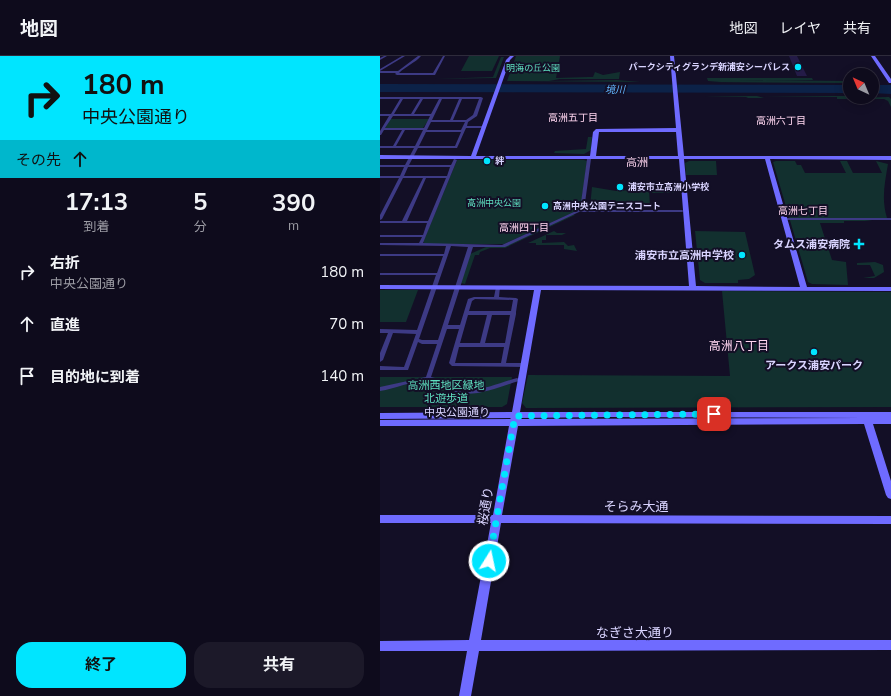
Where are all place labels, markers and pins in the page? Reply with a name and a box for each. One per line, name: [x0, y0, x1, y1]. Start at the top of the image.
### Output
place label: パークシティグランデ新浦安シーパレス: [629, 61, 790, 73]
marker: パークシティグランデ新浦安シーパレス: [793, 62, 803, 72]
place label: 絆: [495, 155, 505, 167]
marker: 絆: [482, 156, 492, 166]
place label: 浦安市立高洲小学校: [628, 181, 710, 193]
marker: 浦安市立高洲小学校: [615, 182, 625, 192]
place label: 高洲中央公園テニスコート: [553, 200, 661, 212]
marker: 高洲中央公園テニスコート: [540, 201, 550, 211]
place label: タムス浦安病院: [773, 237, 850, 252]
marker: タムス浦安病院: [853, 238, 865, 250]
place label: 浦安市立高洲中学校: [635, 248, 734, 263]
marker: 浦安市立高洲中学校: [737, 250, 747, 260]
marker: アークス浦安パーク: [809, 347, 819, 357]
place label: アークス浦安パーク: [765, 358, 863, 373]
pin: [697, 397, 731, 431]

